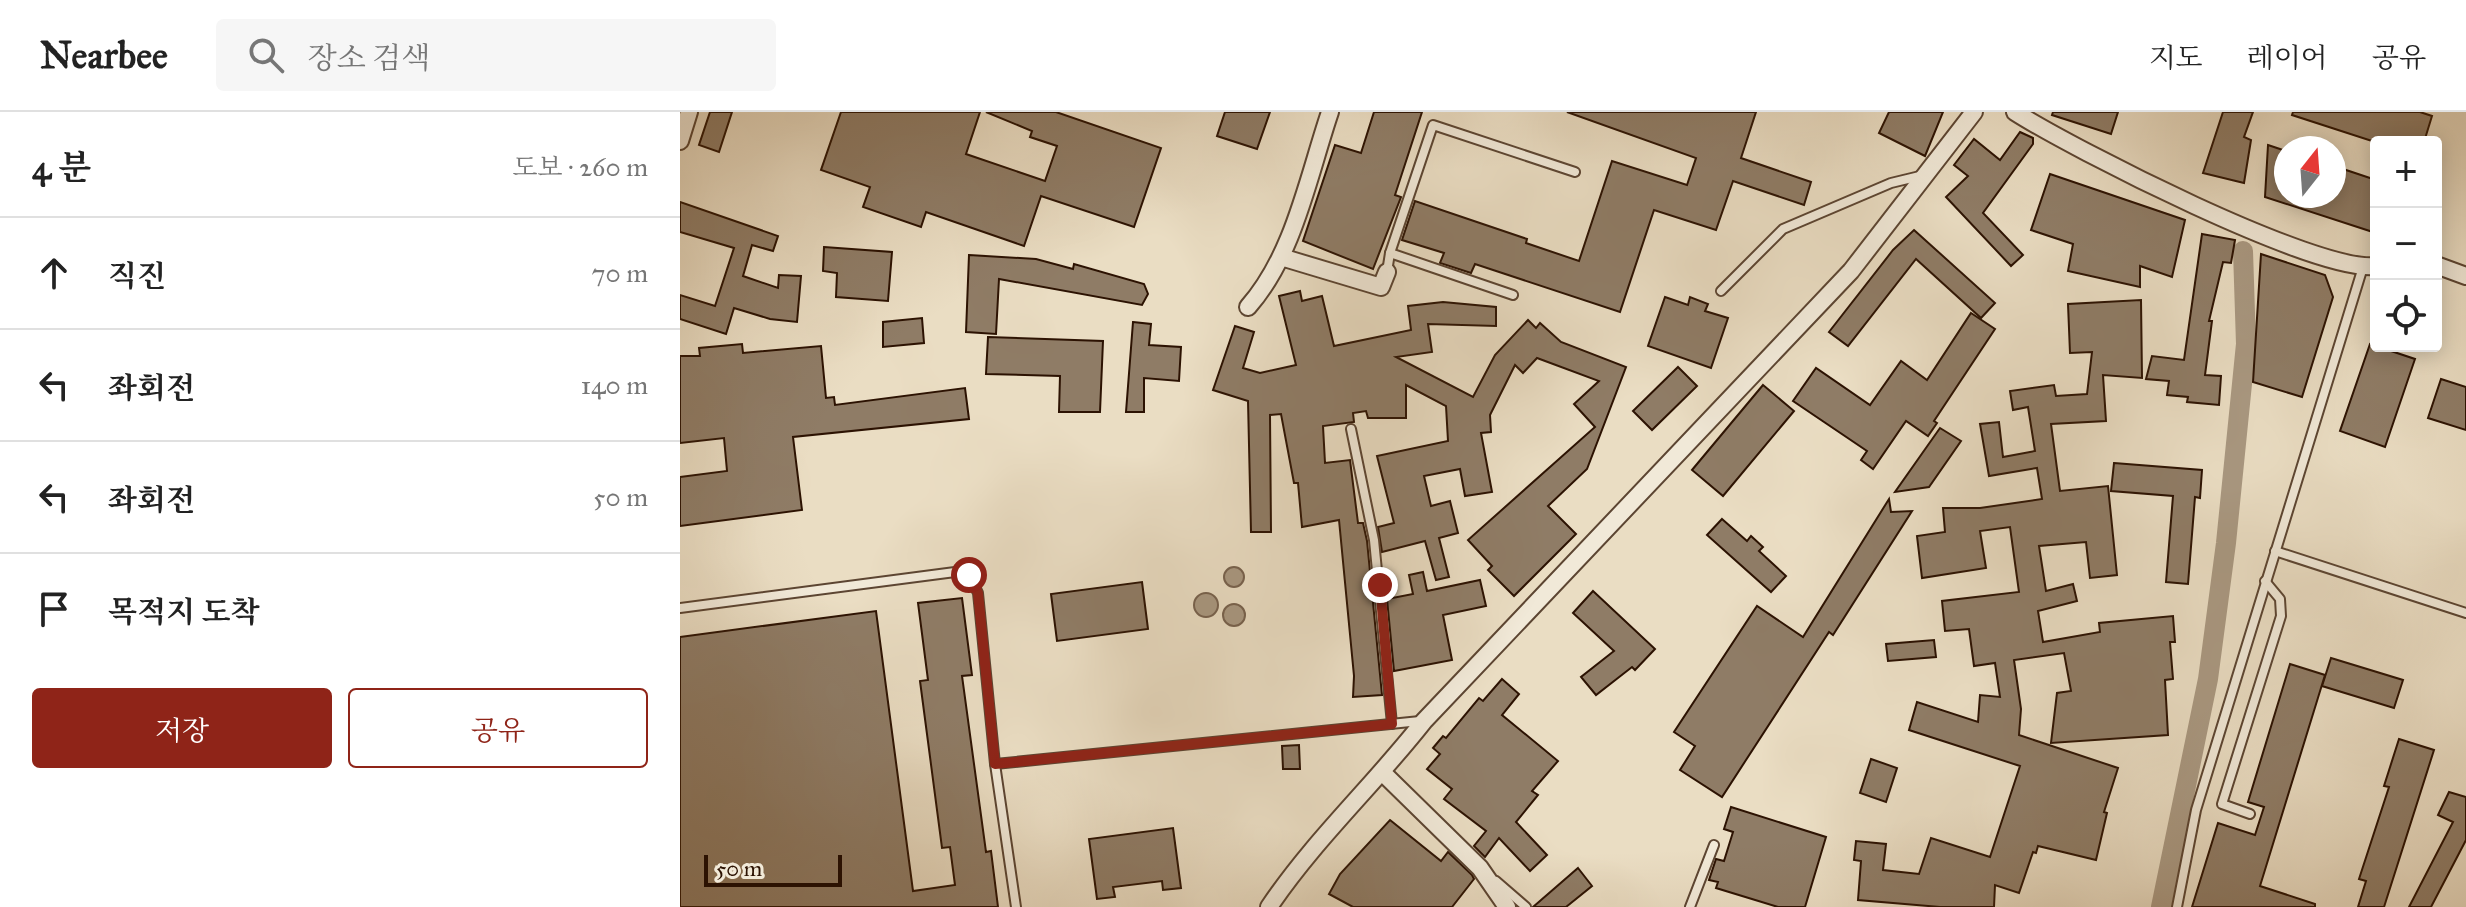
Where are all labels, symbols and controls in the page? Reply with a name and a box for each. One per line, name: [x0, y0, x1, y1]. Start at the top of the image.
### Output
search box: [216, 19, 776, 91]
text: Nearbee: [40, 32, 168, 78]
icon: search: [244, 33, 288, 77]
text: 장소 검색: [308, 40, 430, 76]
text: 지도: [2149, 40, 2203, 75]
text: 레이어: [2247, 40, 2328, 75]
text: 공유: [2372, 40, 2426, 75]
north arrow: [2274, 136, 2346, 208]
map controls: [2370, 136, 2442, 352]
button: +: [2370, 136, 2442, 208]
text: 4 분: [32, 147, 91, 188]
text: 도보 · 260 m: [512, 151, 648, 183]
button: −: [2370, 208, 2442, 280]
icon: ahead: [32, 251, 76, 295]
text: 70 m: [592, 257, 648, 289]
text: 직진: [108, 258, 166, 294]
button: locate: [2370, 280, 2442, 352]
icon: left: [32, 363, 76, 407]
text: 140 m: [581, 369, 648, 401]
text: 좌회전: [108, 370, 195, 406]
icon: left: [32, 475, 76, 519]
text: 50 m: [593, 481, 648, 513]
text: 좌회전: [108, 482, 195, 518]
route start: [951, 557, 987, 593]
route end: [1362, 567, 1398, 603]
icon: arrive: [32, 587, 76, 631]
text: 목적지 도착: [108, 594, 259, 630]
button: 저장: [32, 688, 332, 768]
button: 공유: [348, 688, 648, 768]
scale bar: [704, 851, 842, 887]
text: 50 m: [716, 855, 762, 882]

